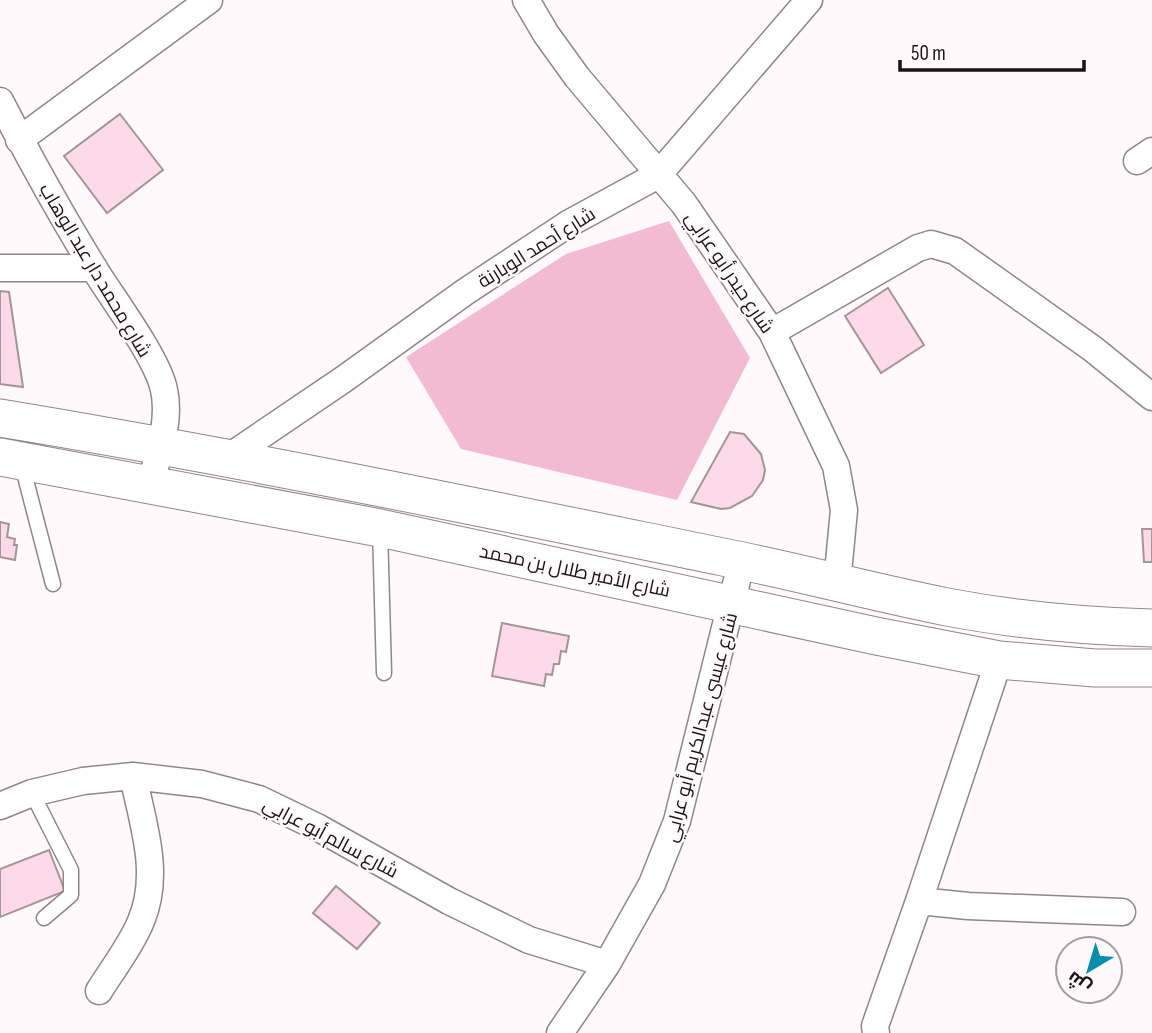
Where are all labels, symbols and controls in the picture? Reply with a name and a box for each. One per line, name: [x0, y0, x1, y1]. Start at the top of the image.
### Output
scale bar: [900, 28, 1084, 72]
text: 50 m: [911, 41, 946, 66]
street label: شارع محمد دار عبد الوهاب: [33, 180, 156, 362]
street label: شارع أحمد الوبارنة: [473, 202, 600, 295]
street label: شارع حيدر أبو عرابي: [678, 207, 779, 339]
street label: شارع الأمير طلال بن محمد: [477, 540, 672, 604]
street label: شارع عيسى عبدالكريم أبو عرابي: [659, 610, 745, 845]
street label: شارع سالم أبو عرابي: [258, 792, 402, 885]
north arrow: [1054, 935, 1124, 1005]
text: ش: [1063, 966, 1096, 999]

